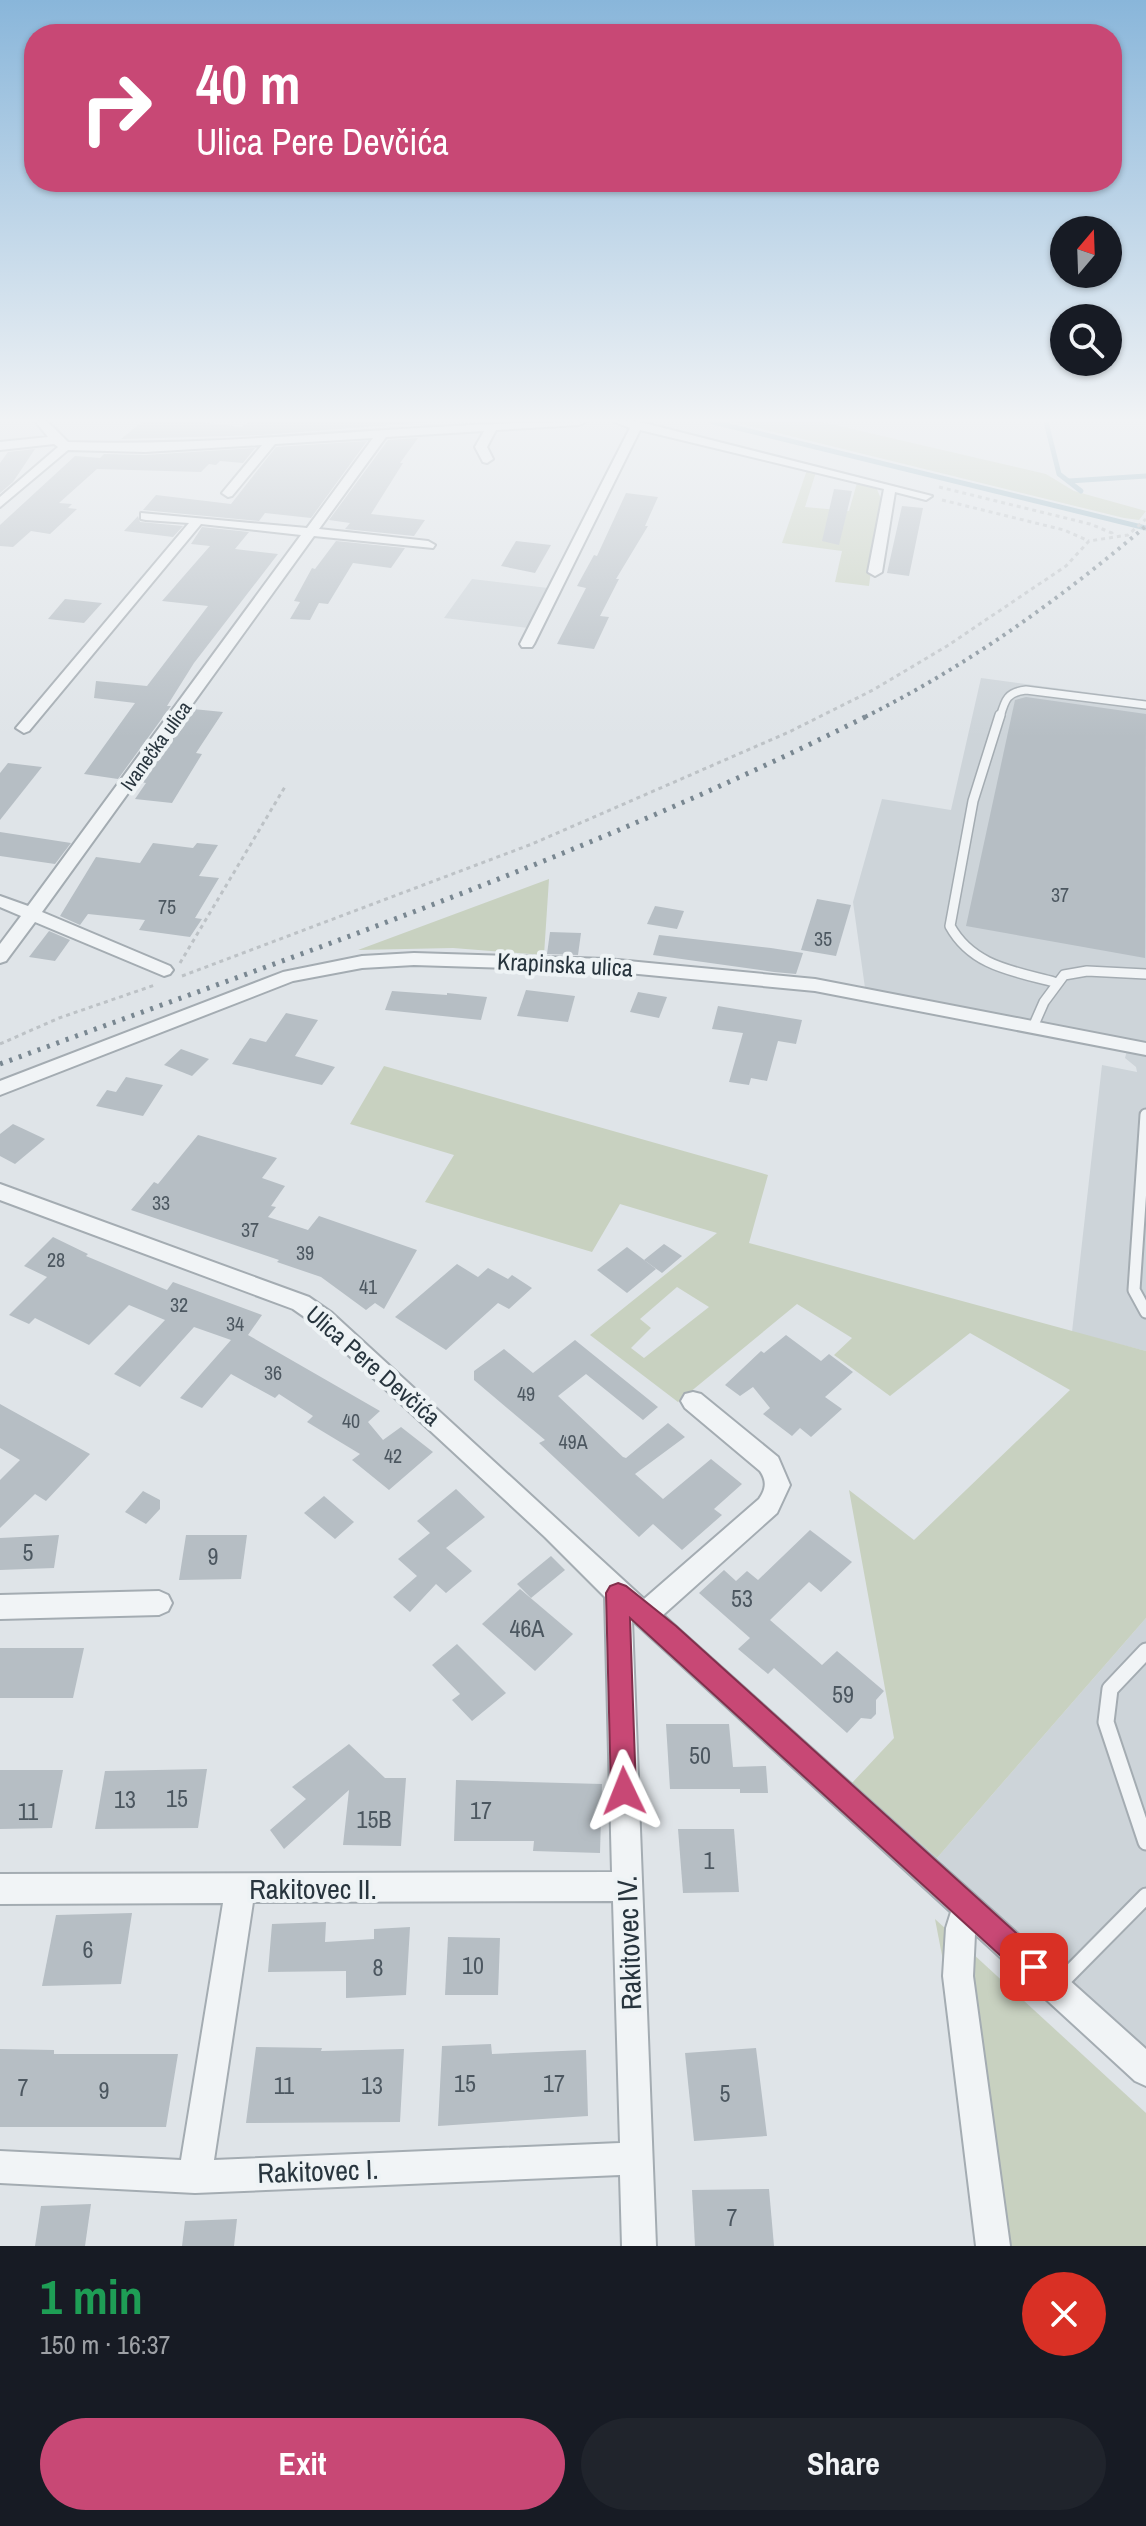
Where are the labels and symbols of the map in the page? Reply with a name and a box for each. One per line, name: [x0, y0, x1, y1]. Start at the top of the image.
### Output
north arrow: [1050, 216, 1122, 288]
street label: Ivanečka ulica: [114, 695, 197, 796]
house number: 37: [1051, 881, 1069, 908]
house number: 75: [158, 893, 176, 920]
house number: 35: [814, 925, 832, 952]
street label: Krapinska ulica: [496, 944, 634, 984]
house number: 33: [152, 1189, 170, 1216]
house number: 37: [241, 1216, 259, 1243]
house number: 39: [296, 1239, 314, 1266]
house number: 28: [47, 1246, 65, 1273]
house number: 41: [359, 1273, 377, 1300]
house number: 32: [170, 1291, 188, 1318]
street label: Ulica Pere Devčića: [300, 1298, 448, 1433]
house number: 34: [226, 1310, 244, 1337]
house number: 36: [264, 1359, 282, 1386]
house number: 49: [517, 1380, 535, 1407]
house number: 40: [342, 1407, 360, 1434]
house number: 49A: [558, 1428, 588, 1455]
house number: 42: [384, 1442, 402, 1469]
house number: 5: [23, 1536, 34, 1568]
house number: 9: [208, 1540, 218, 1572]
house number: 53: [731, 1582, 753, 1614]
house number: 46A: [509, 1612, 545, 1644]
house number: 59: [832, 1678, 854, 1710]
house number: 50: [689, 1739, 711, 1771]
position arrow: [582, 1749, 666, 1833]
house number: 15: [166, 1782, 188, 1814]
house number: 13: [114, 1783, 136, 1815]
house number: 17: [470, 1794, 492, 1826]
house number: 11: [18, 1795, 38, 1827]
house number: 15B: [356, 1803, 392, 1835]
house number: 1: [704, 1844, 715, 1876]
street label: Rakitovec II.: [249, 1870, 377, 1908]
street label: Rakitovec IV.: [608, 1875, 650, 2011]
house number: 6: [83, 1933, 93, 1965]
pin: [1000, 1933, 1068, 2001]
house number: 10: [462, 1949, 484, 1981]
house number: 8: [373, 1951, 383, 1983]
house number: 15: [454, 2067, 476, 2099]
house number: 17: [543, 2067, 565, 2099]
house number: 11: [274, 2069, 294, 2101]
house number: 13: [361, 2069, 383, 2101]
house number: 7: [18, 2071, 29, 2103]
house number: 9: [99, 2074, 109, 2106]
house number: 5: [720, 2077, 731, 2109]
street label: Rakitovec I.: [257, 2150, 379, 2192]
house number: 7: [727, 2201, 738, 2233]

